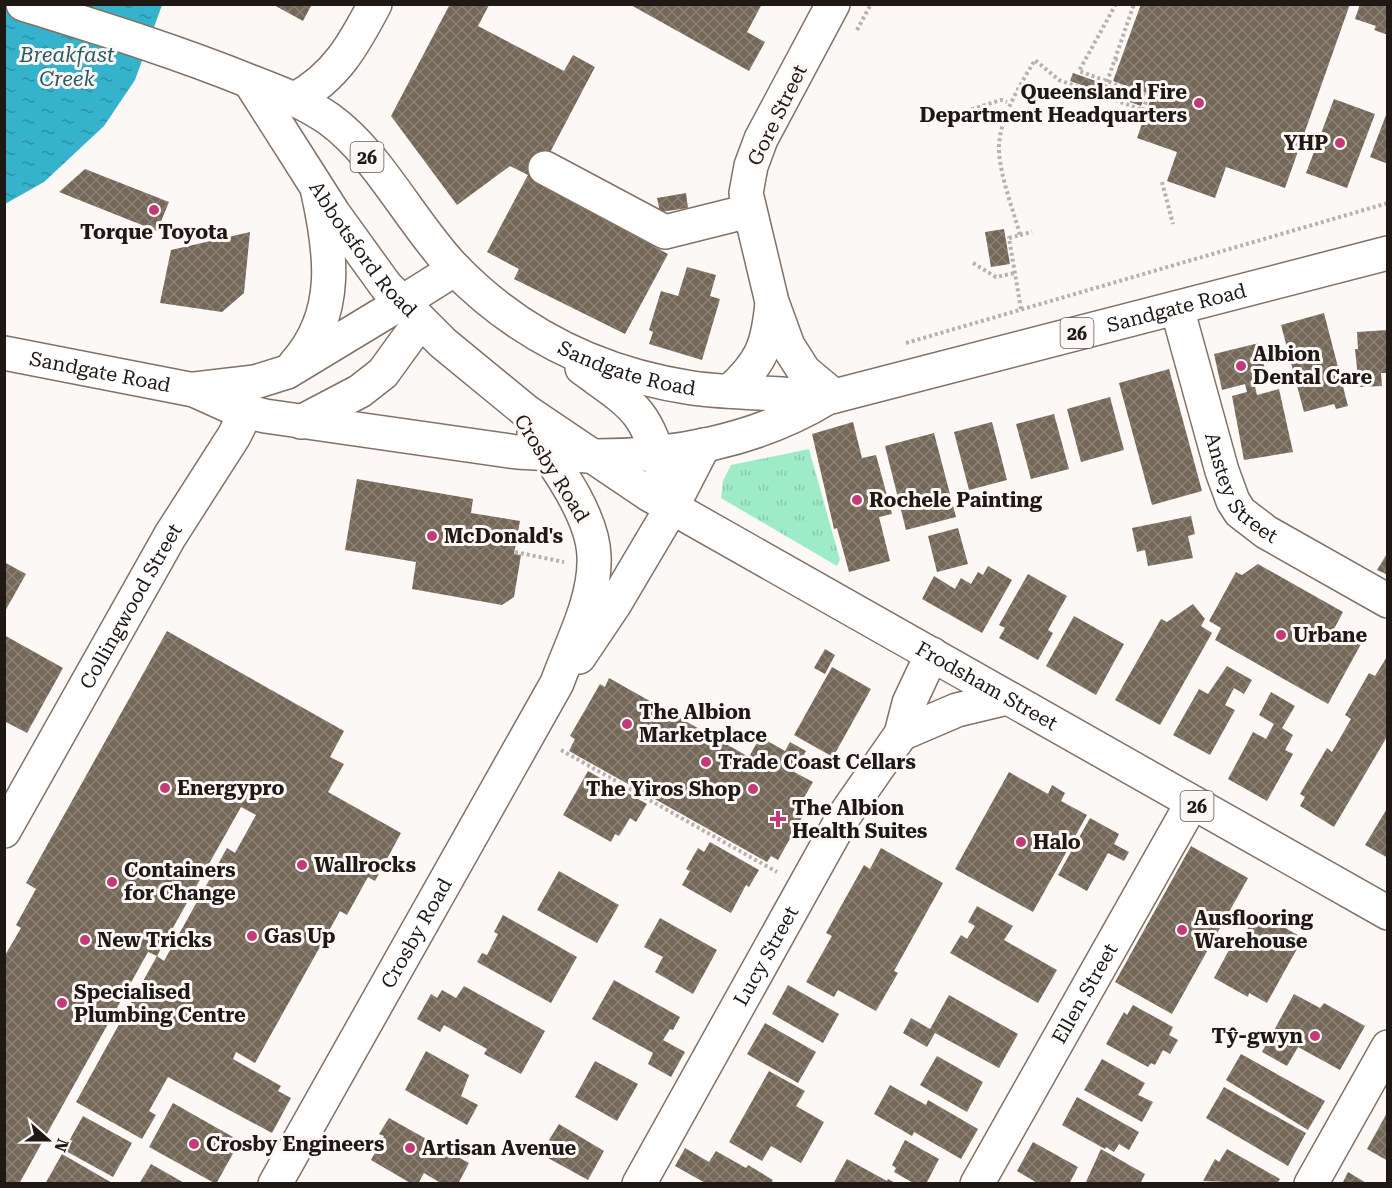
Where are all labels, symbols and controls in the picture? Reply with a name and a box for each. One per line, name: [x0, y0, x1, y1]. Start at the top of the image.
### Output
water label: Breakfast Creek: [18, 43, 115, 91]
street label: Gore Street: [742, 60, 812, 170]
place label: Queensland Fire Department Headquarters: [919, 80, 1187, 127]
marker: Queensland Fire Department Headquarters: [1192, 96, 1206, 110]
place label: YHP: [1284, 131, 1328, 155]
marker: YHP: [1333, 136, 1347, 150]
road number: 26: [350, 142, 384, 172]
street label: Abbotsford Road: [304, 177, 422, 322]
marker: Torque Toyota: [147, 203, 161, 217]
place label: Torque Toyota: [80, 220, 228, 244]
street label: Sandgate Road: [1104, 278, 1249, 337]
road number: 26: [1060, 318, 1094, 348]
street label: Sandgate Road: [554, 335, 698, 400]
place label: Albion Dental Care: [1253, 342, 1373, 389]
street label: Sandgate Road: [28, 346, 173, 397]
marker: Albion Dental Care: [1234, 359, 1248, 373]
street label: Crosby Road: [509, 410, 595, 527]
street label: Anstey Street: [1200, 430, 1282, 548]
place label: Rochele Painting: [869, 488, 1043, 512]
marker: Rochele Painting: [850, 493, 864, 507]
street label: Collingwood Street: [74, 519, 187, 693]
place label: McDonald's: [444, 524, 563, 548]
marker: McDonald's: [425, 529, 439, 543]
place label: Urbane: [1293, 623, 1368, 647]
marker: Urbane: [1274, 628, 1288, 642]
street label: Frodsham Street: [912, 636, 1062, 736]
place label: The Albion Marketplace: [639, 700, 767, 747]
marker: The Albion Marketplace: [620, 717, 634, 731]
place label: Trade Coast Cellars: [718, 750, 916, 774]
marker: Trade Coast Cellars: [699, 755, 713, 769]
place label: Energypro: [177, 776, 284, 800]
place label: The Yiros Shop: [586, 777, 741, 801]
marker: Energypro: [158, 781, 172, 795]
marker: The Yiros Shop: [746, 782, 760, 796]
road number: 26: [1180, 791, 1214, 821]
place label: The Albion Health Suites: [792, 796, 927, 843]
marker: The Albion Health Suites: [769, 810, 787, 828]
place label: Halo: [1033, 830, 1081, 854]
marker: Halo: [1014, 835, 1028, 849]
place label: Wallrocks: [314, 853, 416, 877]
place label: Containers for Change: [124, 858, 236, 905]
marker: Wallrocks: [295, 858, 309, 872]
street label: Crosby Road: [376, 873, 457, 992]
marker: Containers for Change: [105, 875, 119, 889]
street label: Lucy Street: [729, 901, 803, 1010]
place label: Ausflooring Warehouse: [1194, 906, 1314, 953]
marker: Ausflooring Warehouse: [1175, 923, 1189, 937]
place label: Gas Up: [264, 924, 336, 948]
place label: New Tricks: [97, 928, 212, 952]
marker: Gas Up: [245, 929, 259, 943]
marker: New Tricks: [78, 933, 92, 947]
street label: Ellen Street: [1047, 938, 1123, 1048]
place label: Specialised Plumbing Centre: [74, 980, 246, 1027]
marker: Specialised Plumbing Centre: [55, 996, 69, 1010]
place label: Tŷ-gwyn: [1212, 1024, 1304, 1048]
marker: Tŷ-gwyn: [1308, 1029, 1322, 1043]
north arrow: [18, 1110, 78, 1170]
place label: Crosby Engineers: [206, 1132, 384, 1156]
text: N: [50, 1136, 73, 1154]
place label: Artisan Avenue: [422, 1136, 577, 1160]
marker: Crosby Engineers: [187, 1137, 201, 1151]
marker: Artisan Avenue: [403, 1141, 417, 1155]

